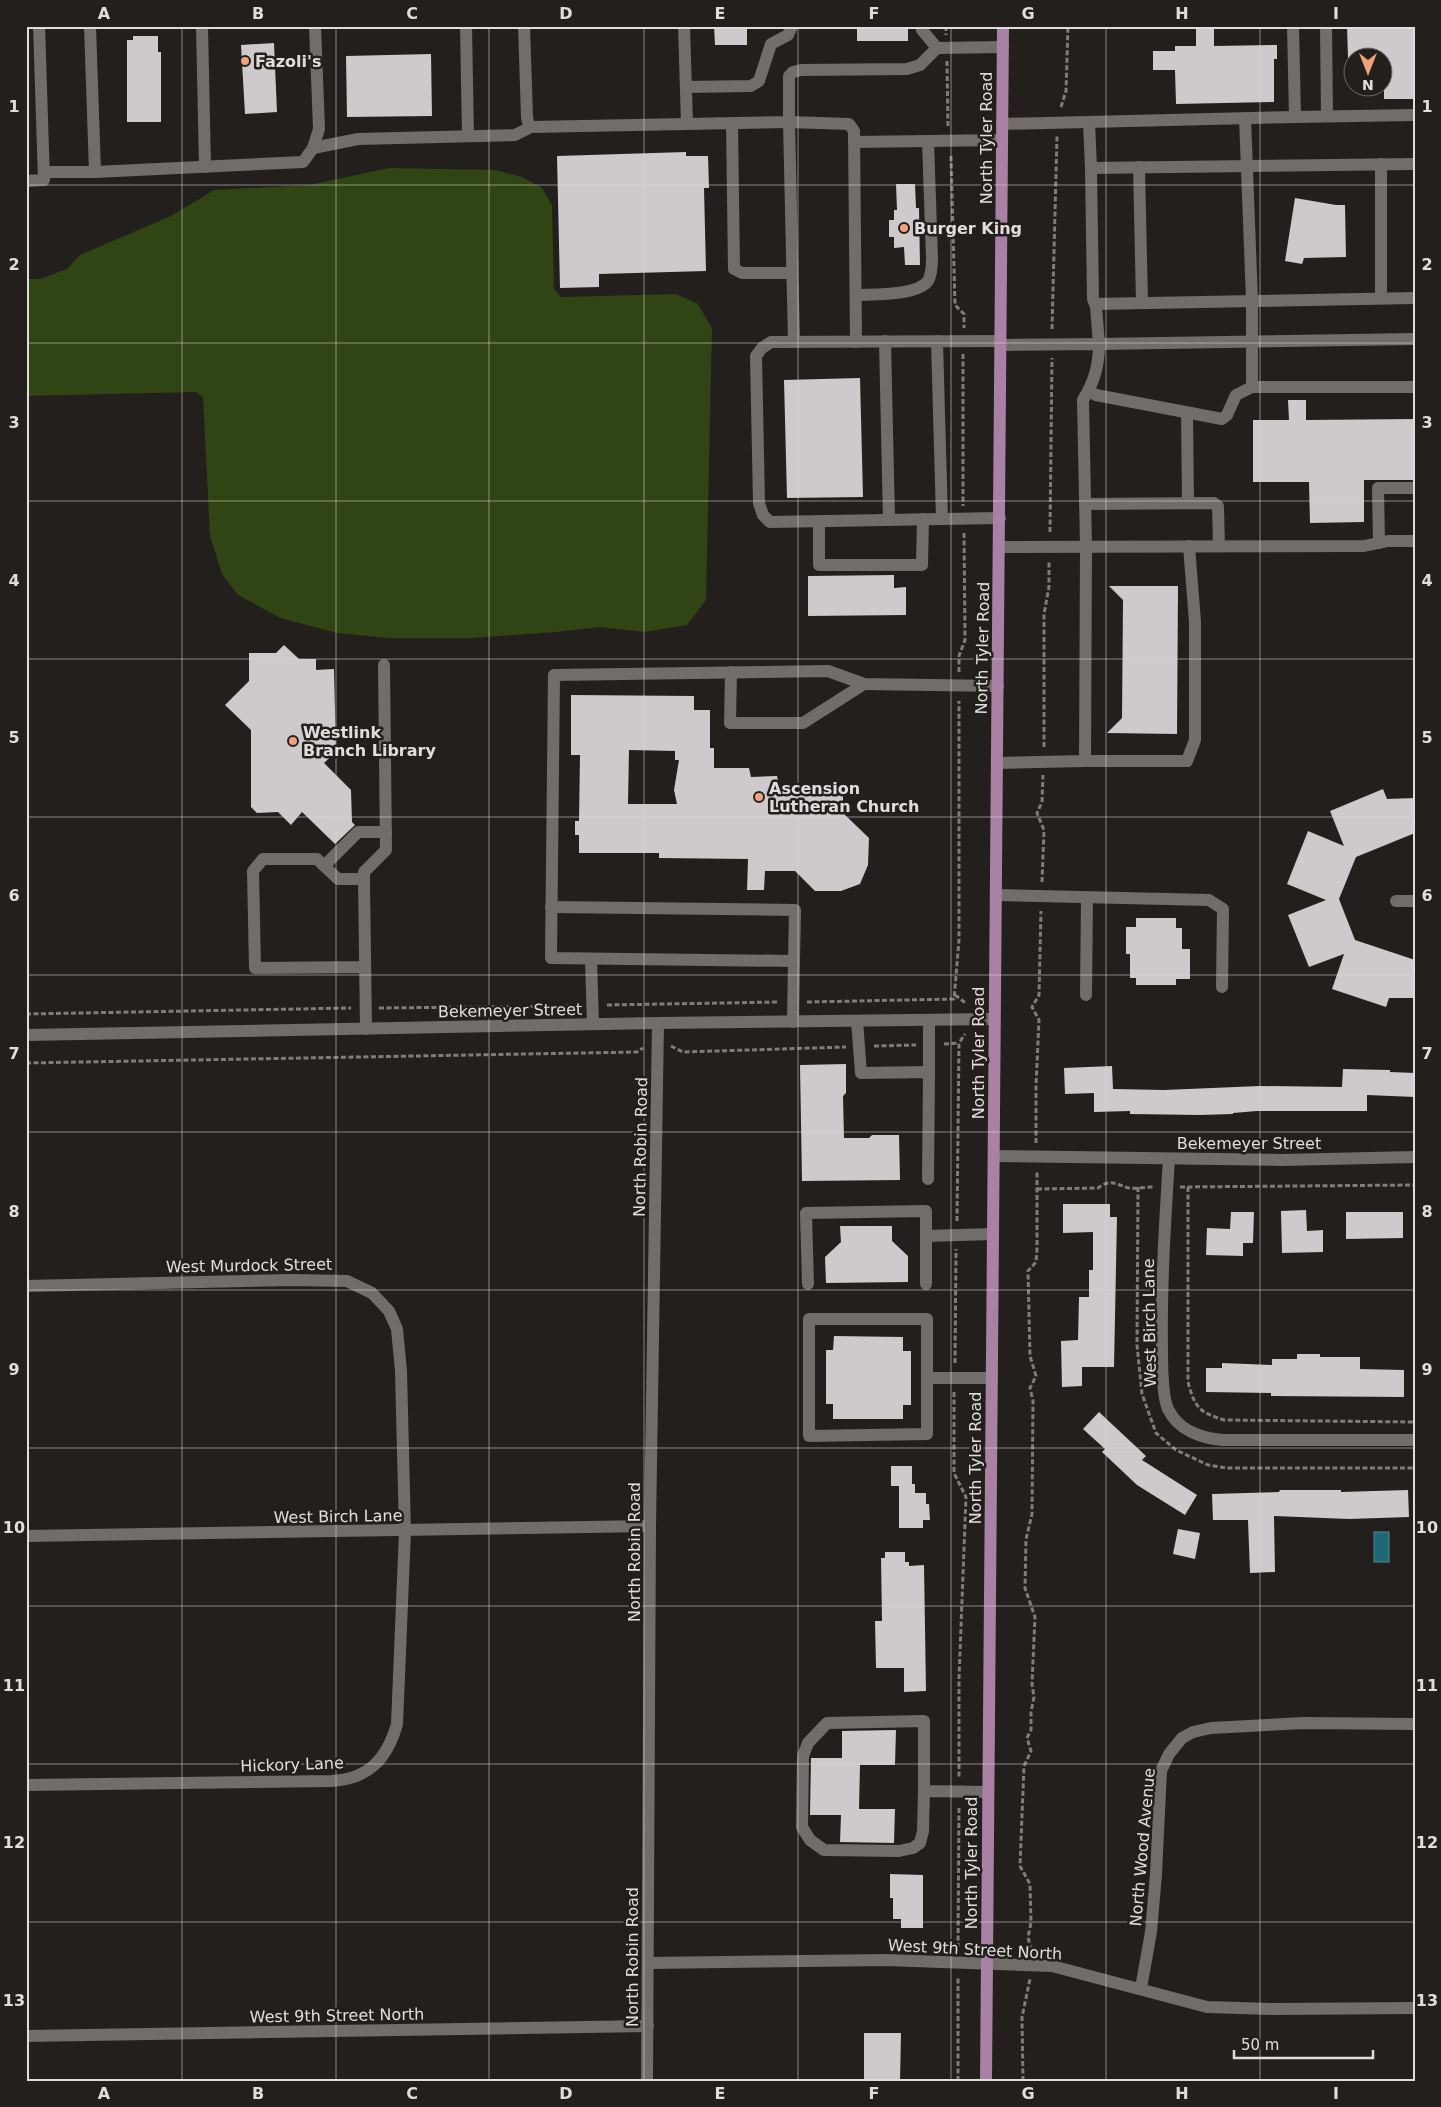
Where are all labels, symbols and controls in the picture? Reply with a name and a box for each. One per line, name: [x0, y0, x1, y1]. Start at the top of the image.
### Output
text: A: [98, 4, 111, 23]
text: B: [252, 4, 264, 23]
text: C: [406, 4, 418, 23]
text: D: [559, 4, 573, 23]
text: E: [715, 4, 725, 23]
text: F: [869, 4, 879, 23]
text: G: [1021, 4, 1035, 23]
text: H: [1175, 4, 1189, 23]
text: I: [1333, 4, 1339, 23]
north arrow: [1344, 48, 1394, 98]
place label: Fazoli's: [255, 52, 321, 71]
marker: Fazoli's: [239, 55, 251, 67]
street label: North Tyler Road: [977, 72, 996, 204]
text: N: [1362, 77, 1374, 93]
text: 1: [8, 97, 20, 116]
text: 1: [1421, 97, 1433, 116]
place label: Burger King: [914, 219, 1022, 238]
marker: Burger King: [898, 222, 910, 234]
text: 2: [8, 255, 20, 274]
text: 2: [1421, 255, 1433, 274]
text: 3: [8, 413, 20, 432]
text: 3: [1421, 413, 1433, 432]
text: 4: [8, 571, 20, 590]
text: 4: [1421, 571, 1433, 590]
street label: North Tyler Road: [972, 582, 993, 715]
place label: Westlink Branch Library: [303, 723, 436, 760]
text: 5: [8, 728, 20, 747]
text: 5: [1421, 728, 1433, 747]
marker: Westlink Branch Library: [287, 735, 299, 747]
place label: Ascension Lutheran Church: [769, 779, 919, 816]
marker: Ascension Lutheran Church: [753, 791, 765, 803]
text: 6: [8, 886, 20, 905]
text: 6: [1421, 886, 1433, 905]
street label: North Tyler Road: [969, 987, 988, 1119]
street label: Bekemeyer Street: [438, 1000, 582, 1021]
text: 7: [8, 1044, 20, 1063]
text: 7: [1421, 1044, 1433, 1063]
street label: North Robin Road: [630, 1077, 651, 1217]
street label: Bekemeyer Street: [1177, 1134, 1321, 1153]
text: 8: [8, 1202, 20, 1221]
text: 8: [1421, 1202, 1433, 1221]
street label: West Murdock Street: [166, 1255, 332, 1276]
street label: West Birch Lane: [1139, 1258, 1160, 1388]
text: 9: [8, 1360, 20, 1379]
text: 9: [1421, 1360, 1433, 1379]
street label: North Tyler Road: [966, 1392, 985, 1524]
street label: North Robin Road: [625, 1482, 644, 1622]
street label: West Birch Lane: [273, 1506, 403, 1527]
text: 10: [3, 1518, 25, 1537]
text: 10: [1416, 1518, 1438, 1537]
text: 11: [3, 1676, 25, 1695]
text: 11: [1416, 1676, 1438, 1695]
street label: Hickory Lane: [240, 1753, 344, 1776]
street label: North Wood Avenue: [1126, 1767, 1159, 1927]
street label: North Tyler Road: [962, 1797, 981, 1929]
text: 12: [3, 1833, 25, 1852]
text: 12: [1416, 1833, 1438, 1852]
street label: North Robin Road: [623, 1887, 642, 2027]
street label: West 9th Street North: [887, 1935, 1063, 1964]
text: 13: [3, 1991, 25, 2010]
text: 13: [1416, 1991, 1438, 2010]
street label: West 9th Street North: [250, 2004, 424, 2027]
scale bar: [1234, 2027, 1372, 2059]
text: 50 m: [1241, 2036, 1279, 2054]
text: A: [98, 2084, 111, 2103]
text: B: [252, 2084, 264, 2103]
text: C: [406, 2084, 418, 2103]
text: D: [559, 2084, 573, 2103]
text: E: [715, 2084, 725, 2103]
text: F: [869, 2084, 879, 2103]
text: G: [1021, 2084, 1035, 2103]
text: H: [1175, 2084, 1189, 2103]
text: I: [1333, 2084, 1339, 2103]

